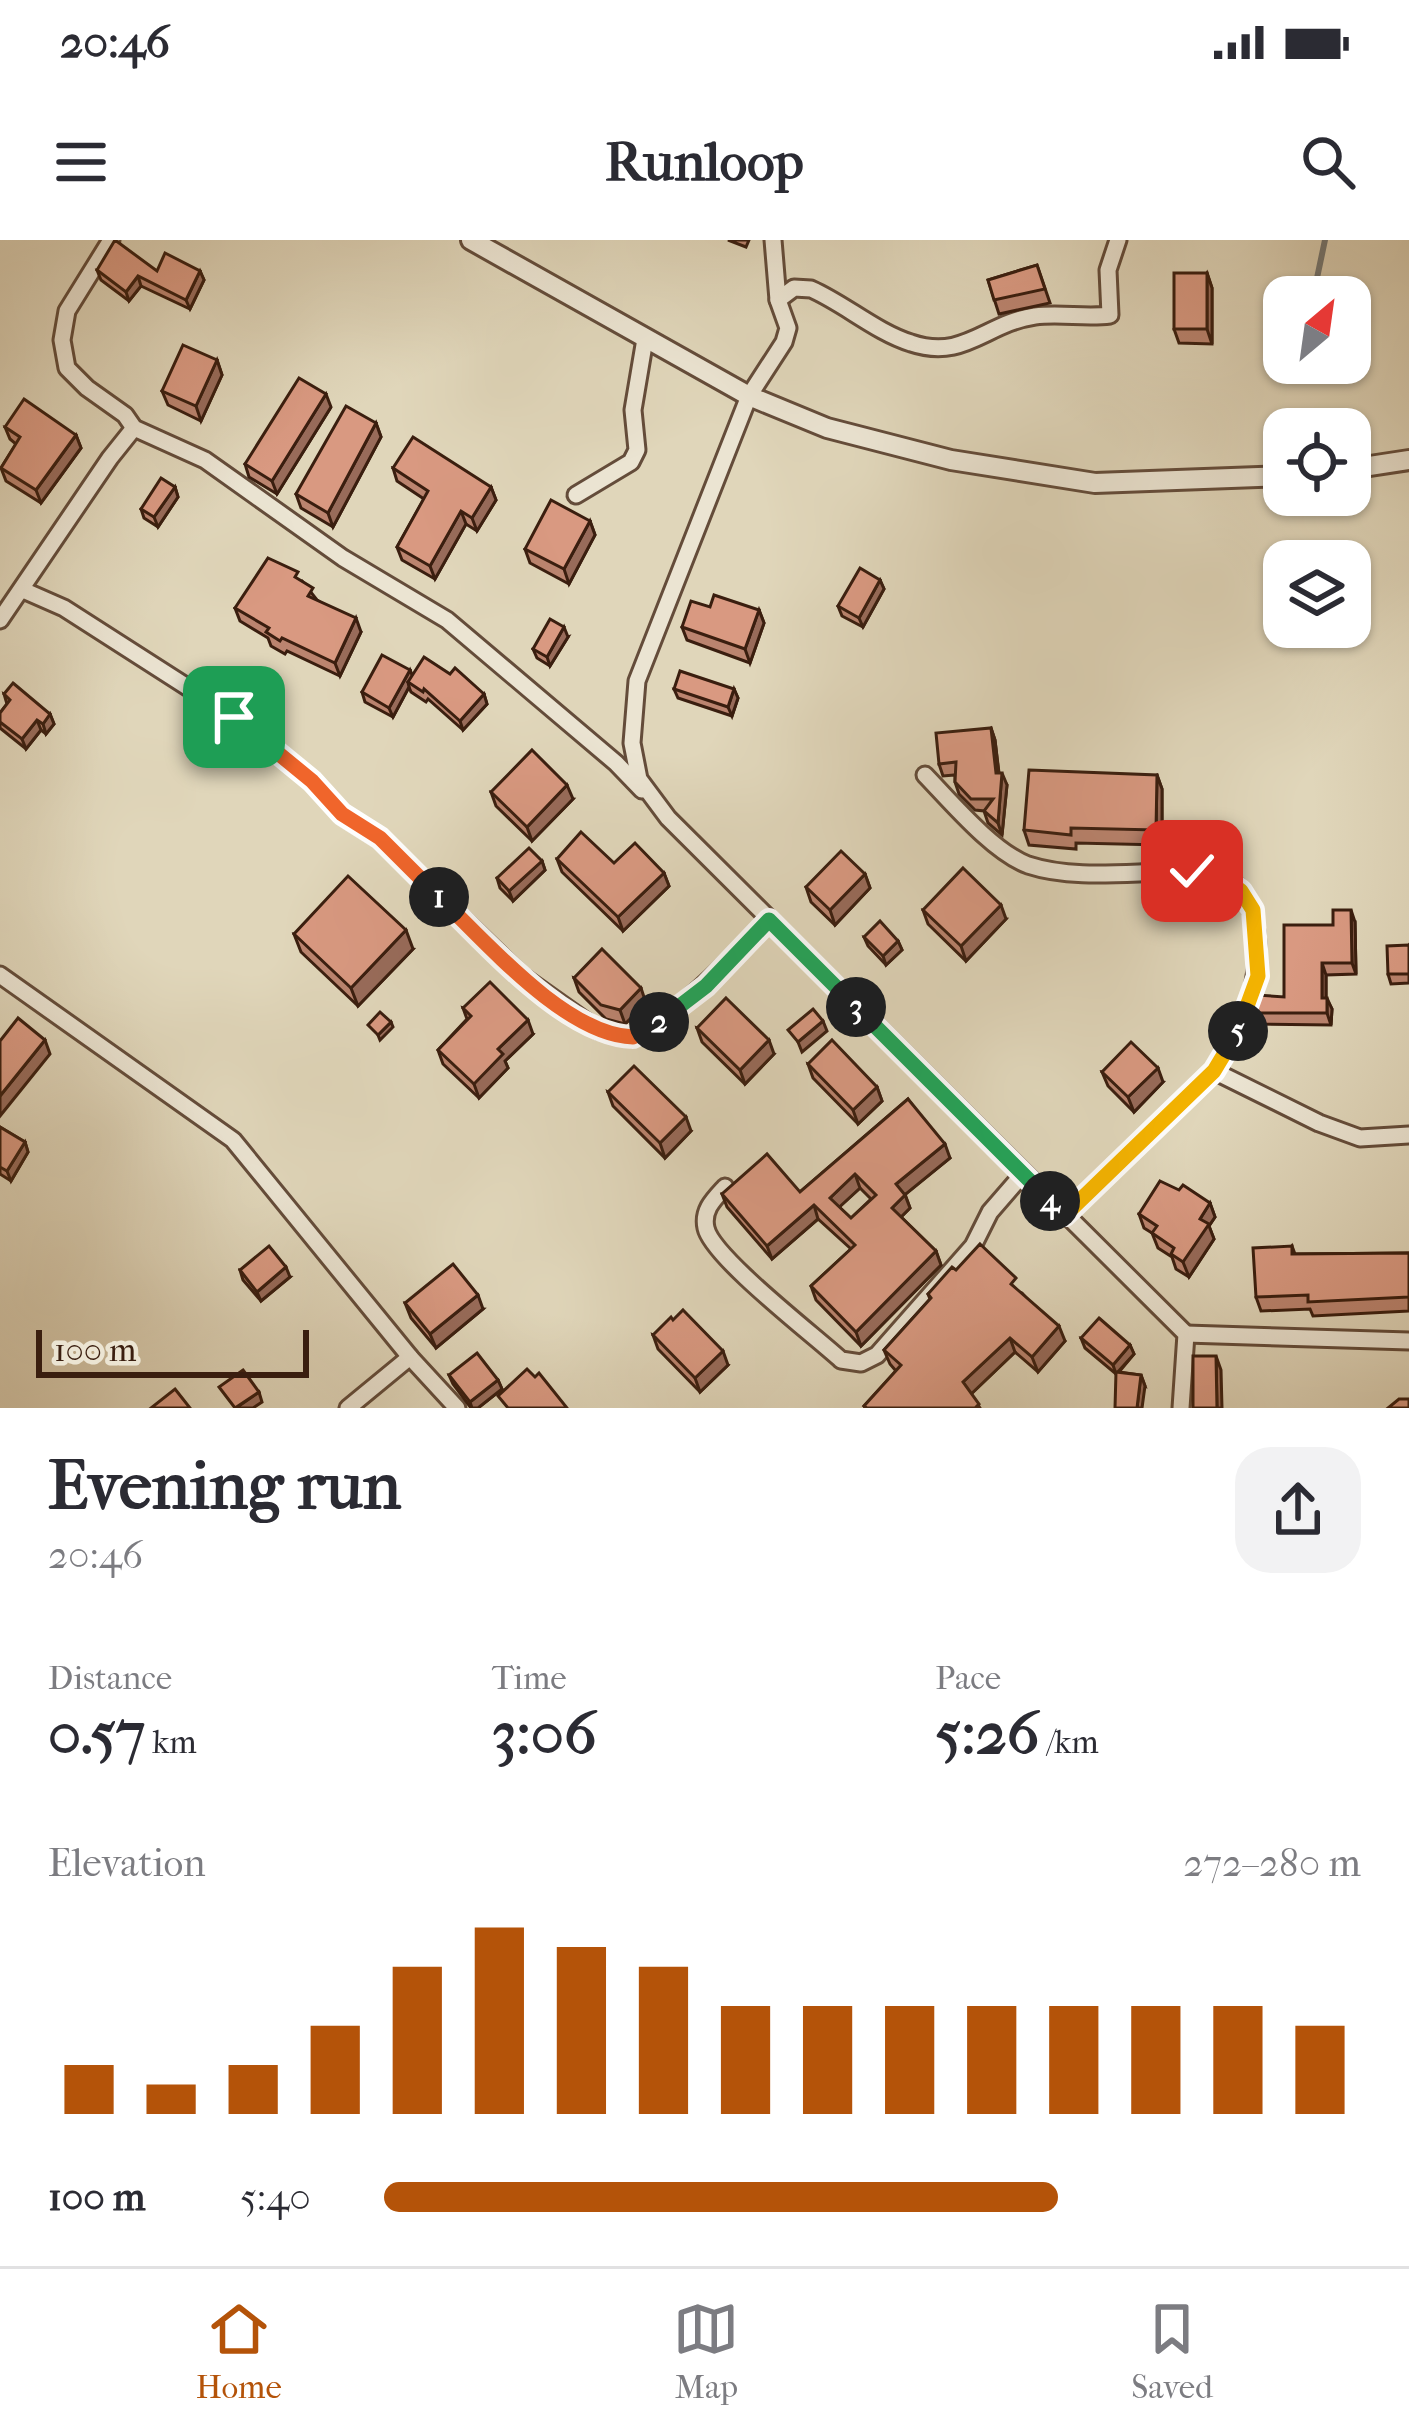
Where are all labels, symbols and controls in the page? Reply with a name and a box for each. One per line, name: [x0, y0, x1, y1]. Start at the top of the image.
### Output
text: 20:46: [60, 16, 170, 69]
icon: menu: [48, 129, 114, 195]
icon: search: [1295, 129, 1361, 195]
text: Runloop: [605, 131, 804, 194]
north arrow: [1263, 276, 1371, 384]
map controls: [1263, 276, 1371, 648]
button: locate: [1263, 408, 1371, 516]
button: layers: [1263, 540, 1371, 648]
pin: [183, 666, 285, 768]
icon: arrive: [201, 684, 267, 750]
pin: [1141, 820, 1243, 922]
icon: check: [1159, 838, 1225, 904]
pin: 1: [409, 867, 469, 927]
text: 1: [433, 877, 445, 916]
pin: 3: [826, 977, 886, 1037]
text: 3: [849, 987, 863, 1026]
pin: 2: [629, 992, 689, 1052]
pin: 5: [1208, 1001, 1268, 1061]
text: 2: [651, 1002, 667, 1041]
text: 5: [1231, 1011, 1245, 1050]
pin: 4: [1020, 1171, 1080, 1231]
text: 4: [1040, 1181, 1060, 1220]
scale bar: [36, 1324, 309, 1377]
text: 100 m: [54, 1331, 137, 1370]
button: share: [1235, 1447, 1361, 1573]
text: Evening run: [48, 1448, 401, 1525]
text: 20:46: [48, 1532, 143, 1578]
text: Distance: [48, 1659, 172, 1698]
text: Time: [492, 1659, 567, 1698]
text: Pace: [935, 1659, 1001, 1698]
text: 0.57: [48, 1698, 145, 1769]
text: 3:06: [492, 1698, 596, 1769]
text: 5:26: [935, 1698, 1039, 1769]
text: km: [145, 1723, 197, 1762]
text: /km: [1039, 1723, 1099, 1762]
text: Elevation: [48, 1840, 206, 1886]
text: 272–280 m: [1183, 1840, 1361, 1886]
text: 100 m: [48, 2174, 146, 2220]
text: 5:40: [240, 2174, 311, 2220]
tab: Home: [196, 2296, 282, 2407]
tab: Map: [673, 2296, 739, 2407]
tab: Saved: [1131, 2296, 1213, 2407]

